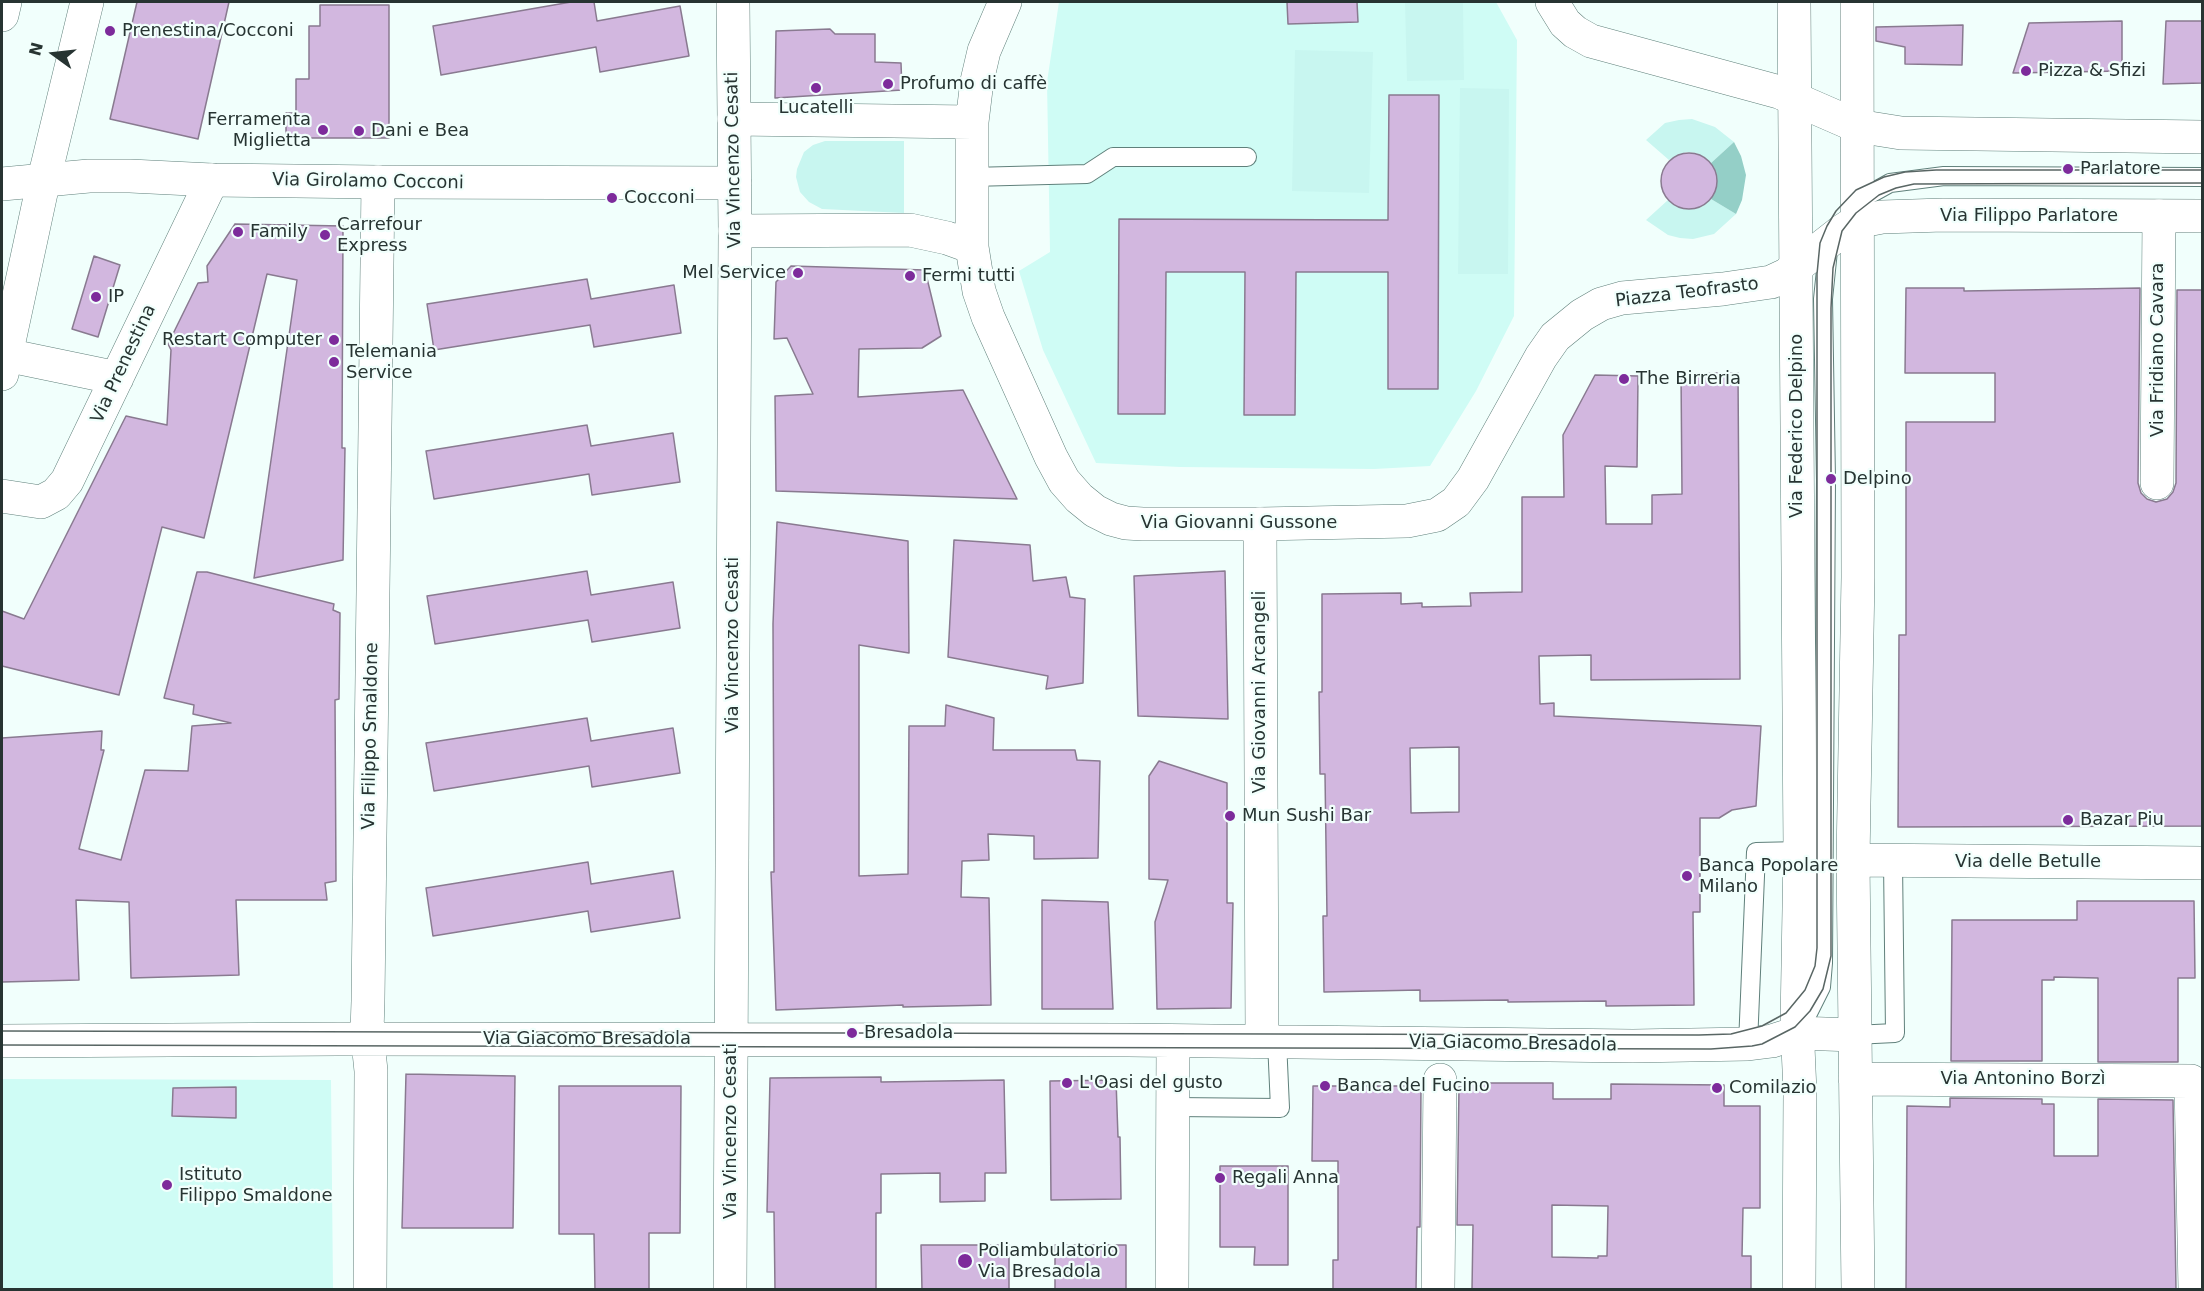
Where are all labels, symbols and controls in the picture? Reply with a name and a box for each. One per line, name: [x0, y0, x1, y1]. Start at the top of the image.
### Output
place label: Prenestina/Cocconi: [122, 20, 294, 42]
north arrow: [24, 24, 84, 84]
marker: Prenestina/Cocconi: [103, 24, 117, 38]
text: N: [25, 40, 47, 58]
place label: Pizza & Sfizi: [2038, 60, 2146, 82]
marker: Pizza & Sfizi: [2019, 64, 2033, 78]
street label: Via Vincenzo Cesati: [722, 71, 746, 249]
place label: Profumo di caffè: [900, 73, 1047, 95]
marker: Profumo di caffè: [881, 77, 895, 91]
marker: Lucatelli: [809, 81, 823, 95]
place label: Lucatelli: [778, 97, 854, 119]
place label: Ferramenta Miglietta: [207, 109, 311, 152]
place label: Dani e Bea: [371, 120, 469, 142]
marker: Ferramenta Miglietta: [316, 123, 330, 137]
marker: Dani e Bea: [352, 124, 366, 138]
place label: Parlatore: [2080, 158, 2161, 180]
marker: Parlatore: [2061, 162, 2075, 176]
street label: Via Girolamo Cocconi: [272, 170, 464, 194]
place label: Cocconi: [624, 187, 695, 209]
marker: Cocconi: [605, 191, 619, 205]
street label: Via Filippo Parlatore: [1940, 205, 2118, 227]
place label: Carrefour Express: [337, 214, 422, 256]
place label: Family: [250, 221, 308, 243]
marker: Family: [231, 225, 245, 239]
marker: Carrefour Express: [318, 228, 332, 242]
place label: Mel Service: [682, 262, 786, 284]
street label: Via Fridiano Cavara: [2147, 263, 2169, 437]
place label: Fermi tutti: [922, 265, 1015, 287]
marker: Mel Service: [791, 266, 805, 280]
marker: Fermi tutti: [903, 269, 917, 283]
street label: Piazza Teofrasto: [1614, 273, 1760, 313]
place label: IP: [108, 286, 124, 308]
marker: IP: [89, 290, 103, 304]
street label: Via Prenestina: [87, 301, 161, 427]
place label: Restart Computer: [162, 329, 322, 351]
marker: Restart Computer: [327, 333, 341, 347]
street label: Via Federico Delpino: [1786, 334, 1808, 518]
place label: Telemania Service: [346, 341, 437, 384]
marker: Telemania Service: [327, 355, 341, 369]
place label: The Birreria: [1636, 368, 1741, 390]
marker: The Birreria: [1617, 372, 1631, 386]
place label: Delpino: [1843, 468, 1912, 490]
marker: Delpino: [1824, 472, 1838, 486]
street label: Via Giovanni Gussone: [1141, 512, 1337, 534]
street label: Via Vincenzo Cesati: [722, 557, 744, 733]
street label: Via Giovanni Arcangeli: [1249, 590, 1271, 794]
street label: Via Filippo Smaldone: [359, 642, 383, 830]
place label: Mun Sushi Bar: [1242, 805, 1371, 827]
marker: Mun Sushi Bar: [1223, 809, 1237, 823]
place label: Bazar Piu: [2080, 809, 2164, 831]
marker: Bazar Piu: [2061, 813, 2075, 827]
street label: Via delle Betulle: [1955, 851, 2101, 873]
place label: Banca Popolare Milano: [1699, 855, 1838, 898]
marker: Banca Popolare Milano: [1680, 869, 1694, 883]
place label: Bresadola: [864, 1022, 953, 1044]
marker: Bresadola: [845, 1026, 859, 1040]
street label: Via Giacomo Bresadola: [483, 1028, 691, 1050]
street label: Via Giacomo Bresadola: [1409, 1031, 1617, 1057]
street label: Via Vincenzo Cesati: [720, 1043, 742, 1219]
street label: Via Antonino Borzì: [1940, 1068, 2106, 1090]
place label: L'Oasi del gusto: [1079, 1072, 1223, 1094]
place label: Banca del Fucino: [1337, 1075, 1490, 1097]
marker: L'Oasi del gusto: [1060, 1076, 1074, 1090]
place label: Comilazio: [1729, 1077, 1817, 1099]
marker: Banca del Fucino: [1318, 1079, 1332, 1093]
marker: Comilazio: [1710, 1081, 1724, 1095]
place label: Istituto Filippo Smaldone: [179, 1164, 333, 1206]
place label: Regali Anna: [1232, 1167, 1339, 1189]
marker: Regali Anna: [1213, 1171, 1227, 1185]
marker: Istituto Filippo Smaldone: [160, 1178, 174, 1192]
place label: Poliambulatorio Via Bresadola: [978, 1240, 1118, 1282]
marker: Poliambulatorio Via Bresadola: [956, 1252, 974, 1270]

